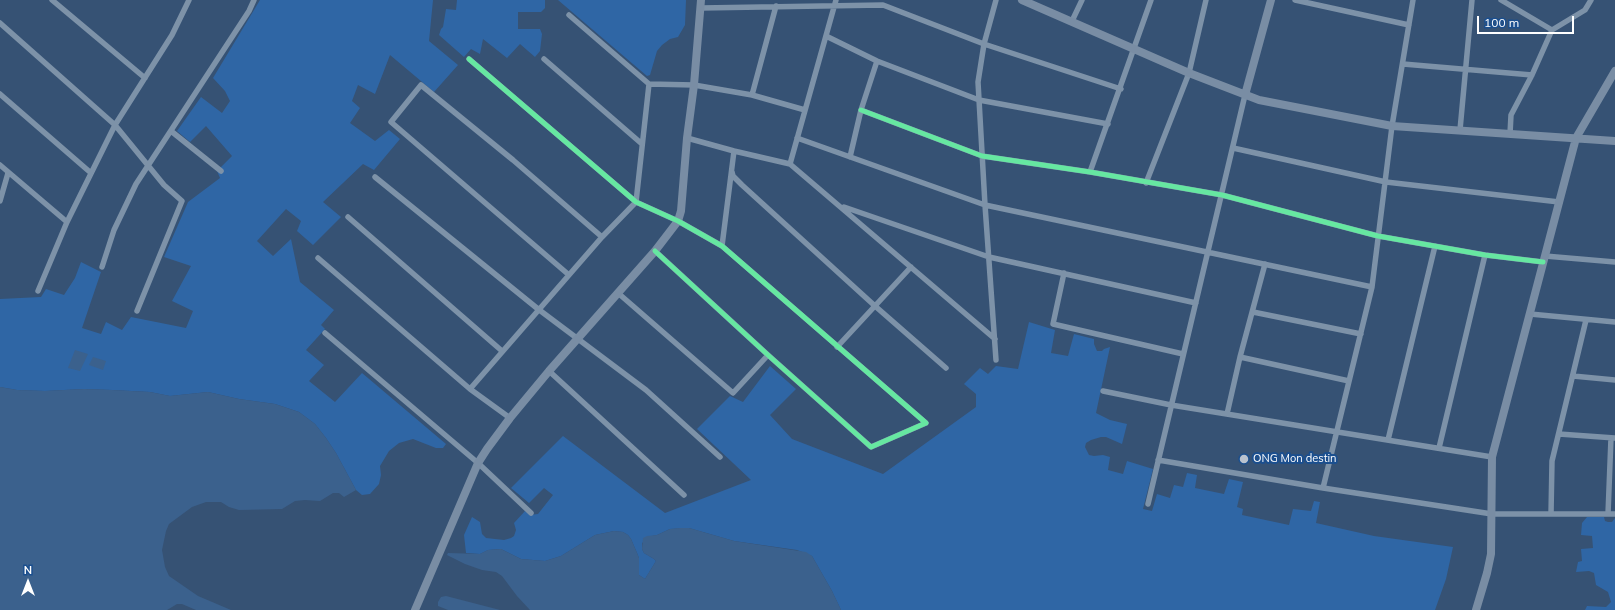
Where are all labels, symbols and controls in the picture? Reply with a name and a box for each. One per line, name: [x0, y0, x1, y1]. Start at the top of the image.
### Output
scale bar: [1479, 8, 1576, 34]
text: 100 m: [1484, 15, 1519, 30]
place label: ONG Mon destin: [1253, 452, 1337, 466]
marker: ONG Mon destin: [1238, 453, 1250, 465]
north arrow: [8, 562, 48, 602]
text: N: [24, 563, 32, 577]

